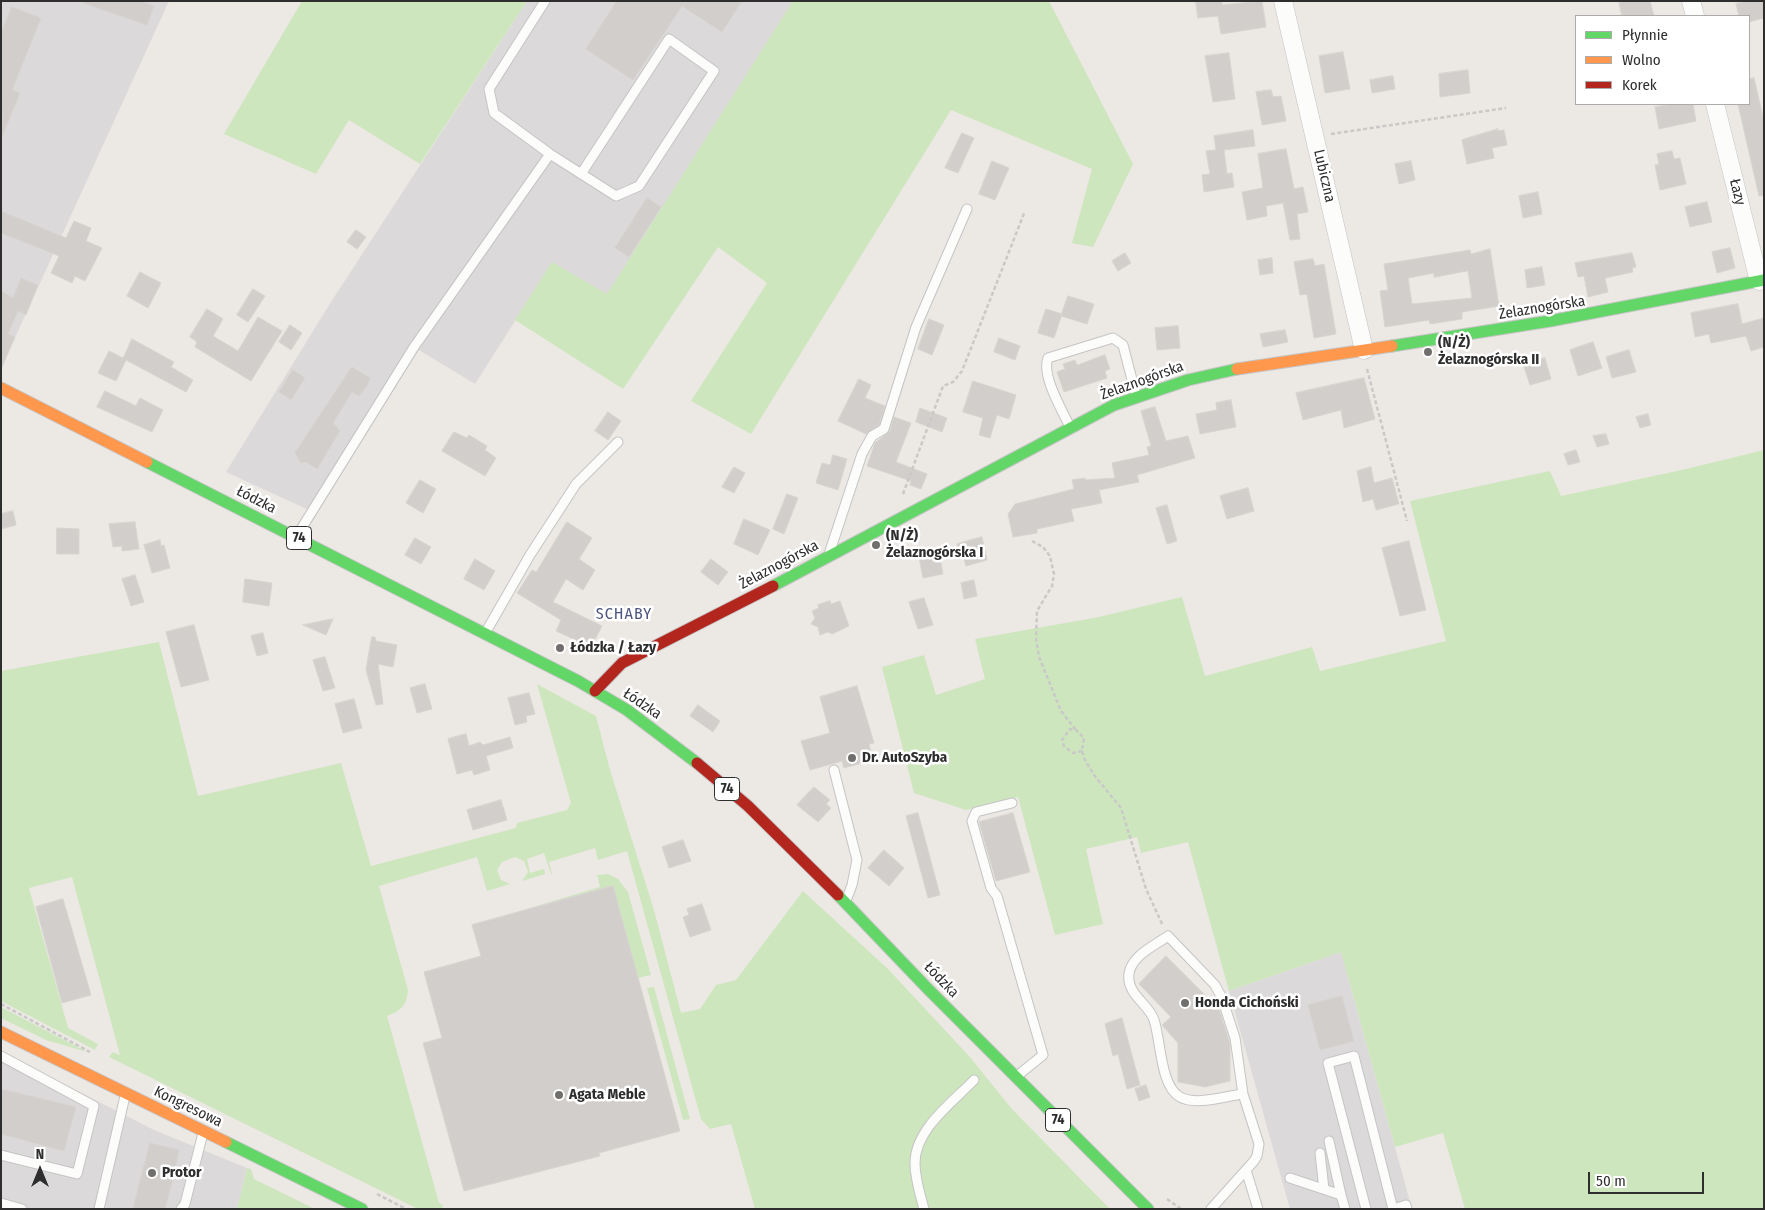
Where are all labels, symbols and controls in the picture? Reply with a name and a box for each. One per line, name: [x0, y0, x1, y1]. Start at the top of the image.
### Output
legend: [1575, 15, 1750, 105]
text: Płynnie: [1622, 26, 1668, 44]
text: Wolno: [1622, 51, 1661, 69]
text: Korek: [1622, 76, 1657, 94]
street label: Lubiczna: [1309, 148, 1339, 204]
street label: Łazy: [1725, 177, 1749, 207]
street label: Żelaznogórska: [1497, 292, 1587, 324]
place label: (N/Ż) Żelaznogórska II: [1438, 334, 1539, 369]
marker: (N/Ż) Żelaznogórska II: [1422, 346, 1434, 358]
street label: Żelaznogórska: [1098, 358, 1186, 404]
street label: Łódzka: [233, 482, 279, 518]
road number: 74: [286, 526, 312, 550]
place label: (N/Ż) Żelaznogórska I: [886, 527, 983, 562]
street label: Żelaznogórska: [736, 537, 822, 593]
marker: (N/Ż) Żelaznogórska I: [870, 539, 882, 551]
district label: SCHABY: [595, 605, 653, 625]
place label: Łódzka / Łazy: [570, 639, 656, 657]
marker: Łódzka / Łazy: [554, 642, 566, 654]
street label: Łódzka: [619, 685, 665, 723]
place label: Dr. AutoSzyba: [862, 749, 947, 767]
marker: Dr. AutoSzyba: [846, 752, 858, 764]
road number: 74: [714, 778, 740, 801]
street label: Łódzka: [920, 958, 962, 1002]
place label: Honda Cichoński: [1195, 994, 1299, 1012]
marker: Honda Cichoński: [1179, 997, 1191, 1009]
street label: Kongresowa: [151, 1083, 225, 1131]
place label: Agata Meble: [569, 1086, 646, 1104]
marker: Agata Meble: [553, 1089, 565, 1101]
road number: 74: [1046, 1108, 1070, 1132]
north arrow: [15, 1145, 65, 1195]
text: N: [36, 1146, 44, 1163]
scale bar: [1590, 1162, 1706, 1194]
place label: Protor: [162, 1164, 201, 1182]
marker: Protor: [146, 1167, 158, 1179]
text: 50 m: [1596, 1172, 1626, 1190]

